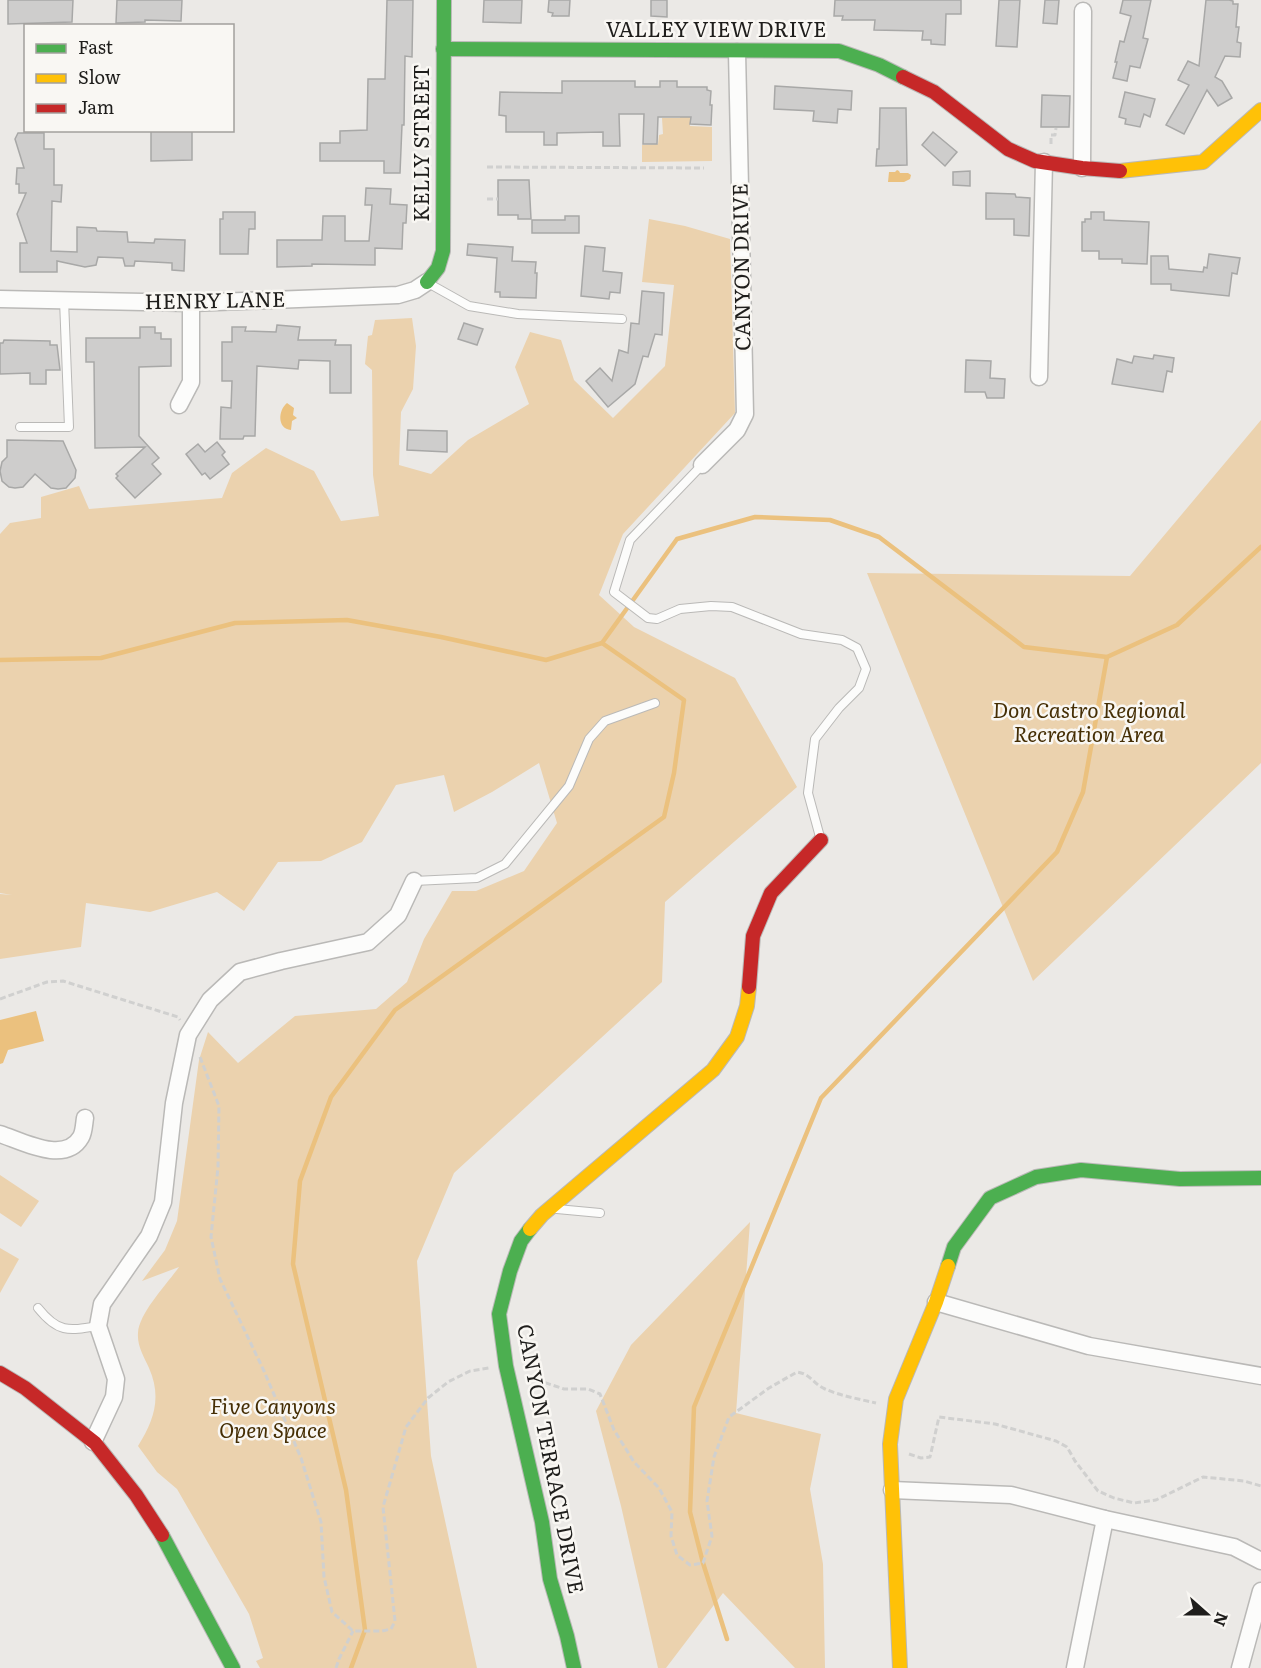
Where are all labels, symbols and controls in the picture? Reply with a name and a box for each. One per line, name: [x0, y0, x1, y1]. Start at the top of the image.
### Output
street label: VALLEY VIEW DRIVE: [606, 12, 826, 43]
legend: [24, 24, 234, 132]
text: Fast: [78, 33, 114, 60]
text: Slow: [78, 63, 121, 90]
street label: KELLY STREET: [404, 64, 435, 222]
text: Jam: [78, 93, 114, 120]
street label: CANYON DRIVE: [723, 183, 756, 351]
street label: HENRY LANE: [144, 282, 286, 315]
park label: Don Castro Regional Recreation Area: [993, 693, 1186, 748]
street label: CANYON TERRACE DRIVE: [511, 1321, 594, 1596]
park label: Five Canyons Open Space: [210, 1389, 336, 1444]
north arrow: [1177, 1584, 1237, 1644]
text: N: [1208, 1609, 1236, 1630]

